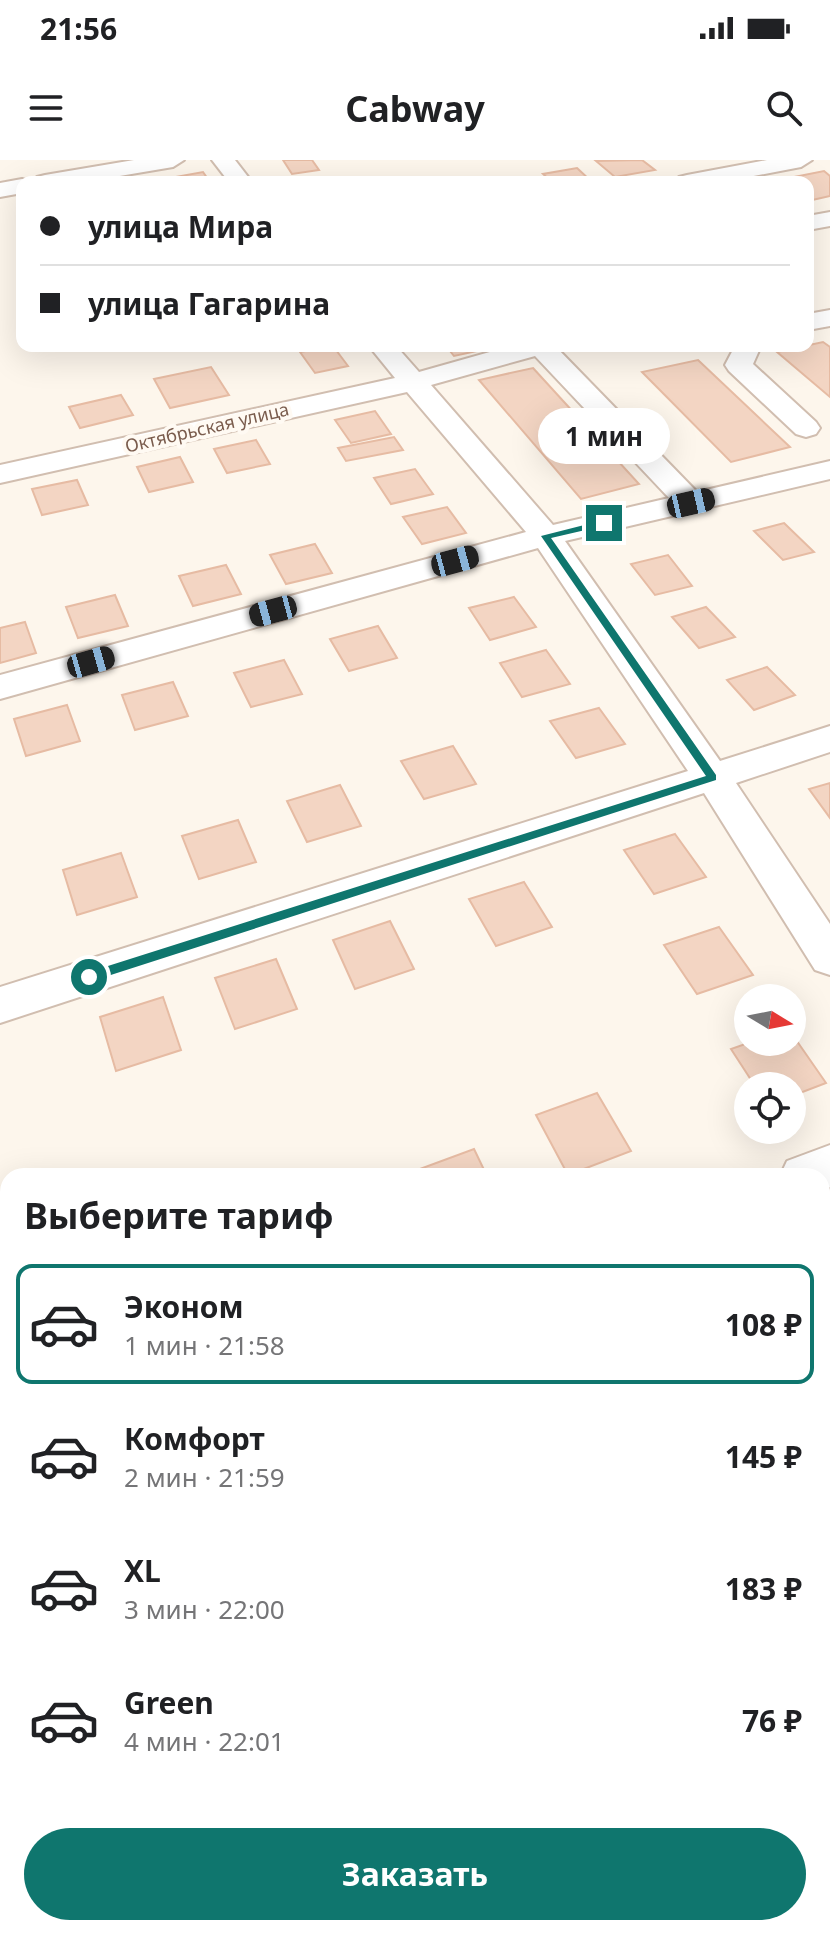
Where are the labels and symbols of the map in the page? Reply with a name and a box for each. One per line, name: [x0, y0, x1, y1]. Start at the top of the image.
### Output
street label: Октябрьская улица: [122, 396, 291, 458]
callout: 1 мин: [538, 407, 670, 463]
car: [665, 486, 717, 520]
route end: [586, 505, 622, 541]
car: [429, 543, 481, 579]
car: [247, 593, 299, 629]
car: [65, 644, 117, 680]
route start: [71, 959, 107, 995]
north arrow: [734, 984, 806, 1056]

